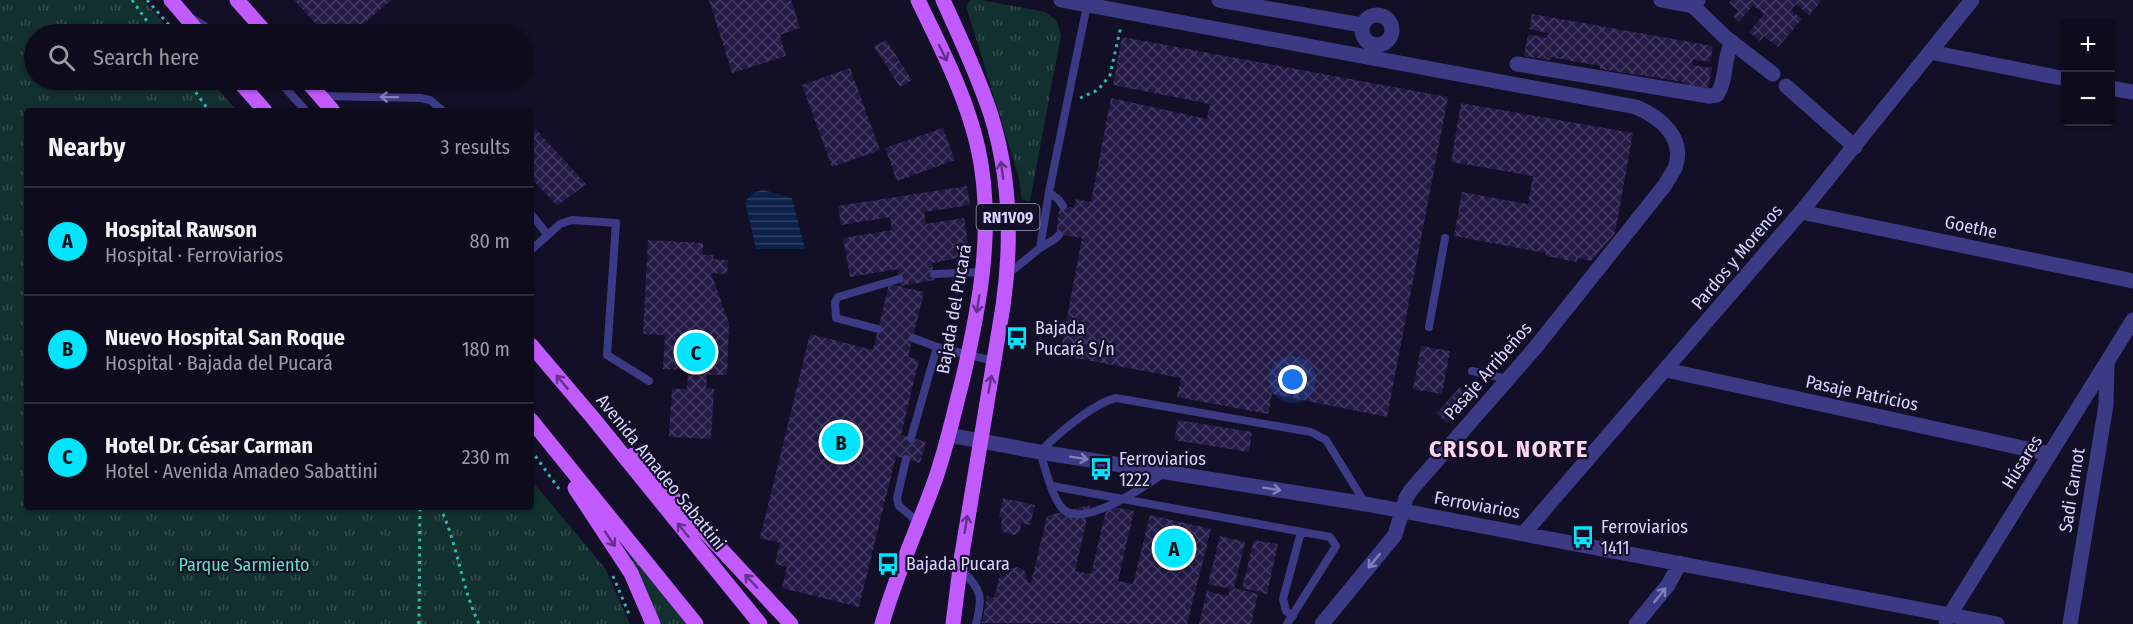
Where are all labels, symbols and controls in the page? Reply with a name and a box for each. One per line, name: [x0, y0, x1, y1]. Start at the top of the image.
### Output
map controls: [2061, 18, 2115, 126]
button: +: [2061, 18, 2115, 72]
search box: [24, 24, 534, 90]
icon: search: [45, 41, 78, 74]
one-way arrow: [938, 43, 950, 61]
text: Search here: [93, 44, 199, 71]
button: −: [2061, 72, 2115, 126]
one-way arrow: [380, 91, 400, 103]
text: Nearby: [48, 132, 125, 163]
text: 3 results: [441, 135, 510, 159]
one-way arrow: [997, 161, 1008, 180]
street label: Pardos y Morenos: [1687, 200, 1787, 314]
road number: RN1V09: [976, 204, 1040, 230]
street label: Goethe: [1943, 211, 1999, 243]
text: Hospital Rawson: [105, 216, 257, 243]
text: A: [62, 229, 73, 253]
text: 80 m: [470, 229, 510, 253]
street label: Bajada del Pucará: [932, 242, 976, 376]
text: Hospital · Ferroviarios: [105, 243, 283, 267]
one-way arrow: [973, 293, 984, 313]
place label: Bajada Pucará S/n: [1035, 317, 1115, 360]
street label: Pasaje Arribeños: [1439, 317, 1537, 425]
text: Nuevo Hospital San Roque: [105, 324, 345, 351]
bus stop icon: Bajada Pucará S/n: [1004, 325, 1030, 351]
pin: C: [676, 330, 716, 374]
text: B: [62, 337, 73, 361]
text: 180 m: [462, 337, 510, 361]
text: Hospital · Bajada del Pucará: [105, 351, 333, 375]
your location: [1278, 365, 1307, 394]
street label: Pasaje Patricios: [1804, 370, 1921, 416]
one-way arrow: [555, 375, 569, 390]
one-way arrow: [984, 375, 995, 395]
street label: Avenida Amadeo Sabattini: [592, 390, 730, 554]
pin: B: [822, 420, 860, 464]
street label: Húsares: [1997, 431, 2047, 493]
text: Hotel Dr. César Carman: [105, 432, 313, 459]
district label: CRISOL NORTE: [1429, 435, 1589, 463]
text: C: [62, 445, 73, 469]
text: 230 m: [462, 445, 510, 469]
street label: Sadi Carnot: [2054, 446, 2090, 534]
place label: Ferroviarios 1222: [1119, 448, 1206, 491]
one-way arrow: [1069, 453, 1088, 464]
bus stop icon: Ferroviarios 1222: [1088, 456, 1114, 482]
text: Hotel · Avenida Amadeo Sabattini: [105, 459, 378, 483]
one-way arrow: [1261, 484, 1281, 495]
street label: Ferroviarios: [1432, 487, 1522, 523]
one-way arrow: [961, 515, 972, 535]
place label: Ferroviarios 1411: [1601, 516, 1688, 559]
one-way arrow: [676, 523, 690, 538]
bus stop icon: Ferroviarios 1411: [1570, 524, 1596, 550]
pin: A: [1154, 526, 1194, 570]
one-way arrow: [604, 530, 616, 547]
bus stop icon: Bajada Pucara: [875, 551, 901, 577]
place label: Bajada Pucara: [906, 553, 1010, 575]
one-way arrow: [1367, 553, 1380, 569]
park label: Parque Sarmiento: [178, 554, 310, 576]
one-way arrow: [744, 574, 758, 589]
one-way arrow: [1653, 587, 1666, 603]

